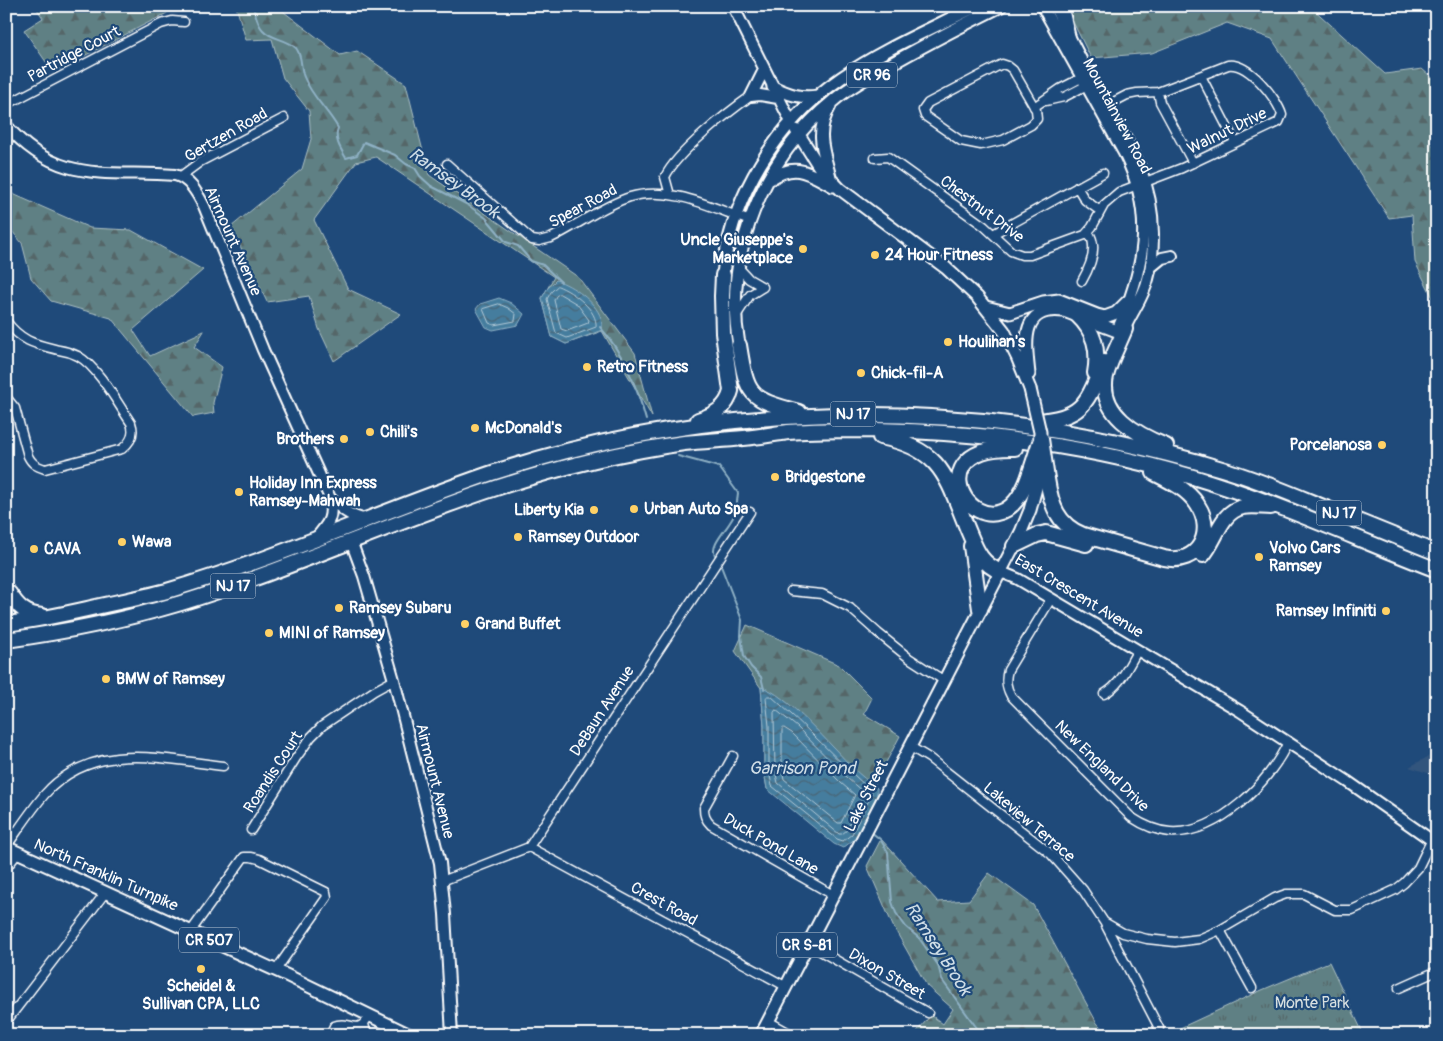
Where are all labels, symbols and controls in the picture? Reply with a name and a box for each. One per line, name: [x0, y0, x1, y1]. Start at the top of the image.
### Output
street label: Partridge Court: [24, 21, 124, 87]
street label: Mountainview Road: [1078, 55, 1156, 177]
road number: CR 96: [847, 62, 897, 88]
street label: Gertzen Road: [181, 103, 271, 167]
street label: Walnut Drive: [1184, 103, 1270, 159]
water label: Ramsey Brook: [404, 143, 505, 224]
street label: Chestnut Drive: [936, 171, 1028, 247]
street label: Spear Road: [545, 180, 621, 232]
street label: Airmount Avenue: [200, 183, 266, 299]
place label: Uncle Giuseppe's Marketplace: [680, 230, 794, 268]
marker: Uncle Giuseppe's Marketplace: [797, 243, 809, 255]
place label: 24 Hour Fitness: [885, 245, 994, 265]
marker: 24 Hour Fitness: [869, 249, 881, 261]
place label: Houlihan's: [958, 332, 1026, 352]
marker: Houlihan's: [942, 336, 954, 348]
place label: Retro Fitness: [597, 357, 689, 377]
marker: Retro Fitness: [581, 361, 593, 373]
place label: Chick-fil-A: [871, 363, 944, 383]
marker: Chick-fil-A: [855, 367, 867, 379]
road number: NJ 17: [830, 402, 876, 426]
place label: McDonald's: [485, 418, 562, 438]
place label: Chili's: [380, 422, 418, 442]
marker: McDonald's: [469, 422, 481, 434]
marker: Chili's: [364, 426, 376, 438]
place label: Brothers: [276, 429, 335, 449]
marker: Brothers: [338, 433, 350, 445]
place label: Porcelanosa: [1290, 435, 1373, 455]
marker: Porcelanosa: [1376, 439, 1388, 451]
place label: Bridgestone: [785, 467, 866, 487]
marker: Bridgestone: [769, 471, 781, 483]
place label: Holiday Inn Express Ramsey-Mahwah: [249, 473, 378, 511]
marker: Holiday Inn Express Ramsey-Mahwah: [233, 486, 245, 498]
place label: Urban Auto Spa: [644, 499, 749, 519]
place label: Liberty Kia: [514, 500, 585, 520]
road number: NJ 17: [1316, 500, 1362, 526]
marker: Urban Auto Spa: [628, 503, 640, 515]
marker: Liberty Kia: [588, 504, 600, 516]
place label: Ramsey Outdoor: [528, 527, 639, 547]
marker: Ramsey Outdoor: [512, 531, 524, 543]
place label: Wawa: [132, 532, 172, 552]
marker: Wawa: [116, 536, 128, 548]
place label: Volvo Cars Ramsey: [1269, 538, 1341, 576]
place label: CAVA: [44, 539, 82, 559]
marker: CAVA: [28, 543, 40, 555]
street label: East Crescent Avenue: [1011, 550, 1147, 642]
marker: Volvo Cars Ramsey: [1253, 551, 1265, 563]
road number: NJ 17: [210, 574, 256, 598]
place label: Ramsey Subaru: [349, 598, 451, 618]
place label: Ramsey Infiniti: [1276, 601, 1376, 621]
marker: Ramsey Subaru: [333, 602, 345, 614]
marker: Ramsey Infiniti: [1380, 605, 1392, 617]
place label: Grand Buffet: [475, 614, 561, 634]
marker: Grand Buffet: [459, 618, 471, 630]
place label: MINI of Ramsey: [279, 623, 385, 643]
marker: MINI of Ramsey: [263, 627, 275, 639]
street label: DeBaun Avenue: [565, 662, 639, 760]
place label: BMW of Ramsey: [116, 669, 225, 689]
marker: BMW of Ramsey: [100, 673, 112, 685]
street label: New England Drive: [1051, 716, 1154, 816]
street label: Airmount Avenue: [411, 721, 459, 841]
street label: Roandis Court: [239, 727, 307, 817]
street label: Lake Street: [839, 756, 893, 835]
water label: Garrison Pond: [749, 757, 857, 780]
street label: Lakeview Terrace: [979, 778, 1079, 866]
street label: Duck Pond Lane: [720, 809, 822, 879]
street label: North Franklin Turnpike: [31, 834, 181, 916]
street label: Crest Road: [627, 877, 701, 931]
water label: Ramsey Brook: [899, 898, 977, 1001]
road number: CR 507: [179, 928, 239, 952]
road number: CR S-81: [777, 932, 837, 958]
street label: Dixon Street: [845, 944, 929, 1004]
marker: Scheidel & Sullivan CPA, LLC: [195, 963, 207, 975]
place label: Scheidel & Sullivan CPA, LLC: [142, 976, 260, 1014]
park label: Monte Park: [1275, 993, 1350, 1013]

